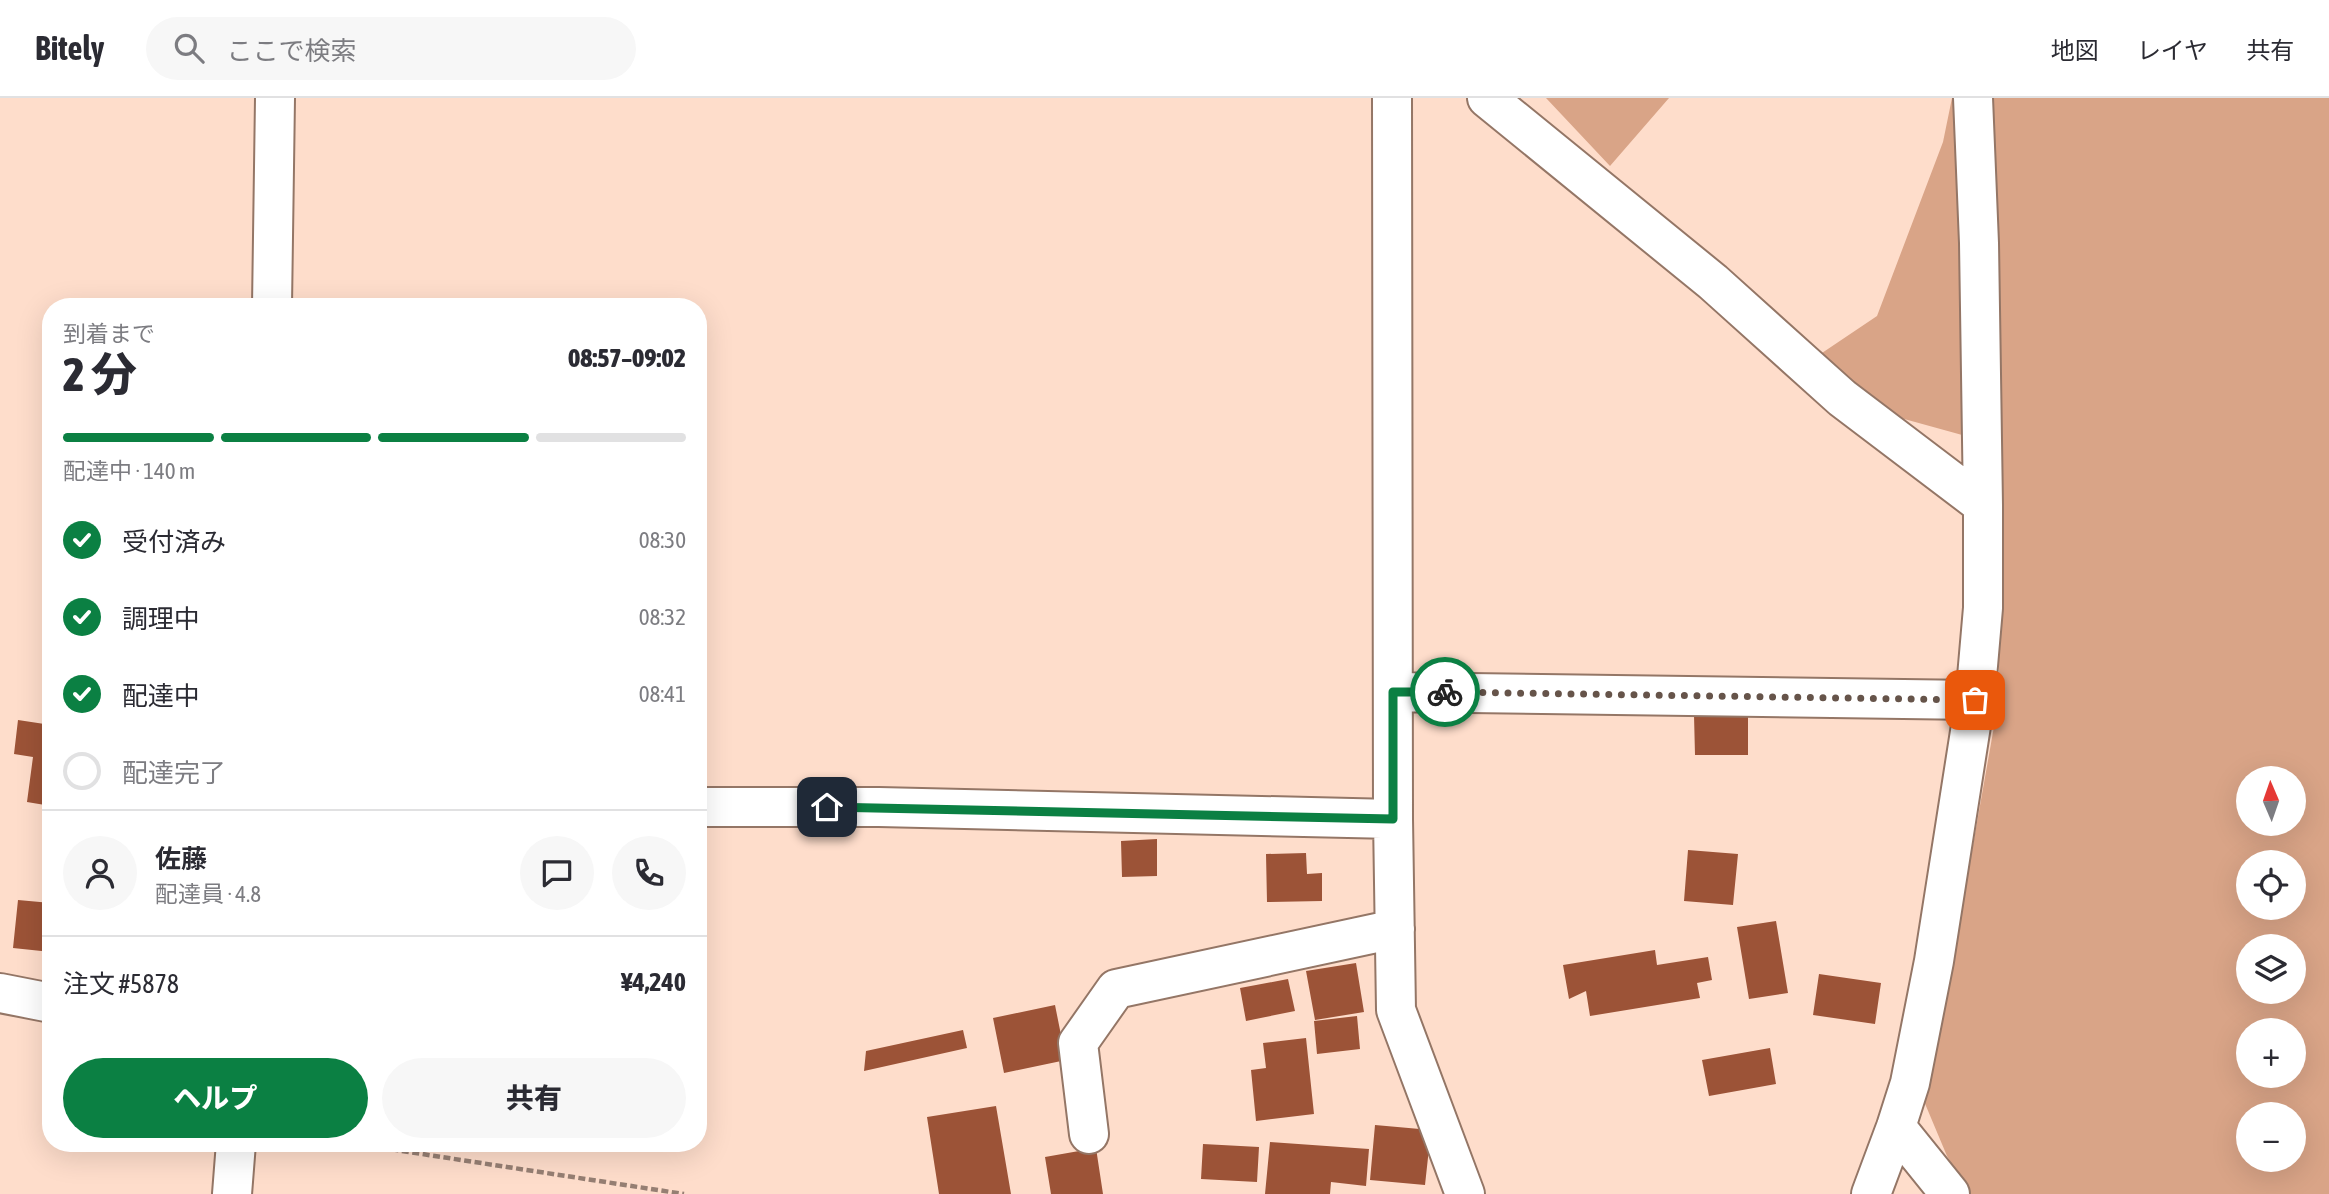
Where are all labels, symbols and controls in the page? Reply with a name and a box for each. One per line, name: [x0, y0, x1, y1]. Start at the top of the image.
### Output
search box: [146, 17, 636, 80]
text: Bitely: [35, 29, 104, 67]
icon: search: [170, 29, 208, 67]
text: ここで検索: [226, 36, 356, 66]
text: 地図: [2051, 37, 2099, 64]
text: レイヤ: [2137, 37, 2208, 64]
text: 共有: [2246, 37, 2294, 64]
text: 到着まで: [63, 321, 155, 347]
text: 08:57–09:02: [568, 343, 686, 373]
text: 2 分: [63, 348, 137, 401]
text: 配達中 · 140 m: [63, 458, 195, 484]
icon: check: [63, 521, 101, 559]
text: 受付済み: [122, 527, 226, 557]
text: 08:30: [639, 527, 686, 553]
icon: check: [63, 598, 101, 636]
text: 調理中: [122, 604, 200, 634]
text: 08:32: [639, 604, 686, 630]
courier: [1410, 657, 1480, 727]
pin: [1945, 670, 2005, 730]
icon: bike: [1426, 673, 1464, 711]
icon: check: [63, 675, 101, 713]
text: 配達中: [122, 681, 200, 711]
text: 08:41: [639, 681, 686, 707]
icon: bag: [1956, 681, 1994, 719]
text: 配達完了: [122, 758, 226, 788]
north arrow: [2236, 766, 2306, 836]
map controls: [2236, 766, 2306, 1172]
pin: [797, 777, 857, 837]
icon: home: [808, 788, 846, 826]
button: person: [63, 836, 137, 910]
button: chat: [520, 836, 594, 910]
button: phone: [612, 836, 686, 910]
text: 佐藤: [155, 844, 207, 874]
button: locate: [2236, 850, 2306, 920]
text: 配達員 · 4.8: [155, 881, 261, 907]
button: layers: [2236, 934, 2306, 1004]
text: ¥4,240: [621, 967, 686, 997]
text: 注文 #5878: [63, 969, 179, 999]
button: +: [2236, 1018, 2306, 1088]
button: ヘルプ: [63, 1058, 368, 1138]
button: 共有: [382, 1058, 686, 1138]
button: −: [2236, 1102, 2306, 1172]

